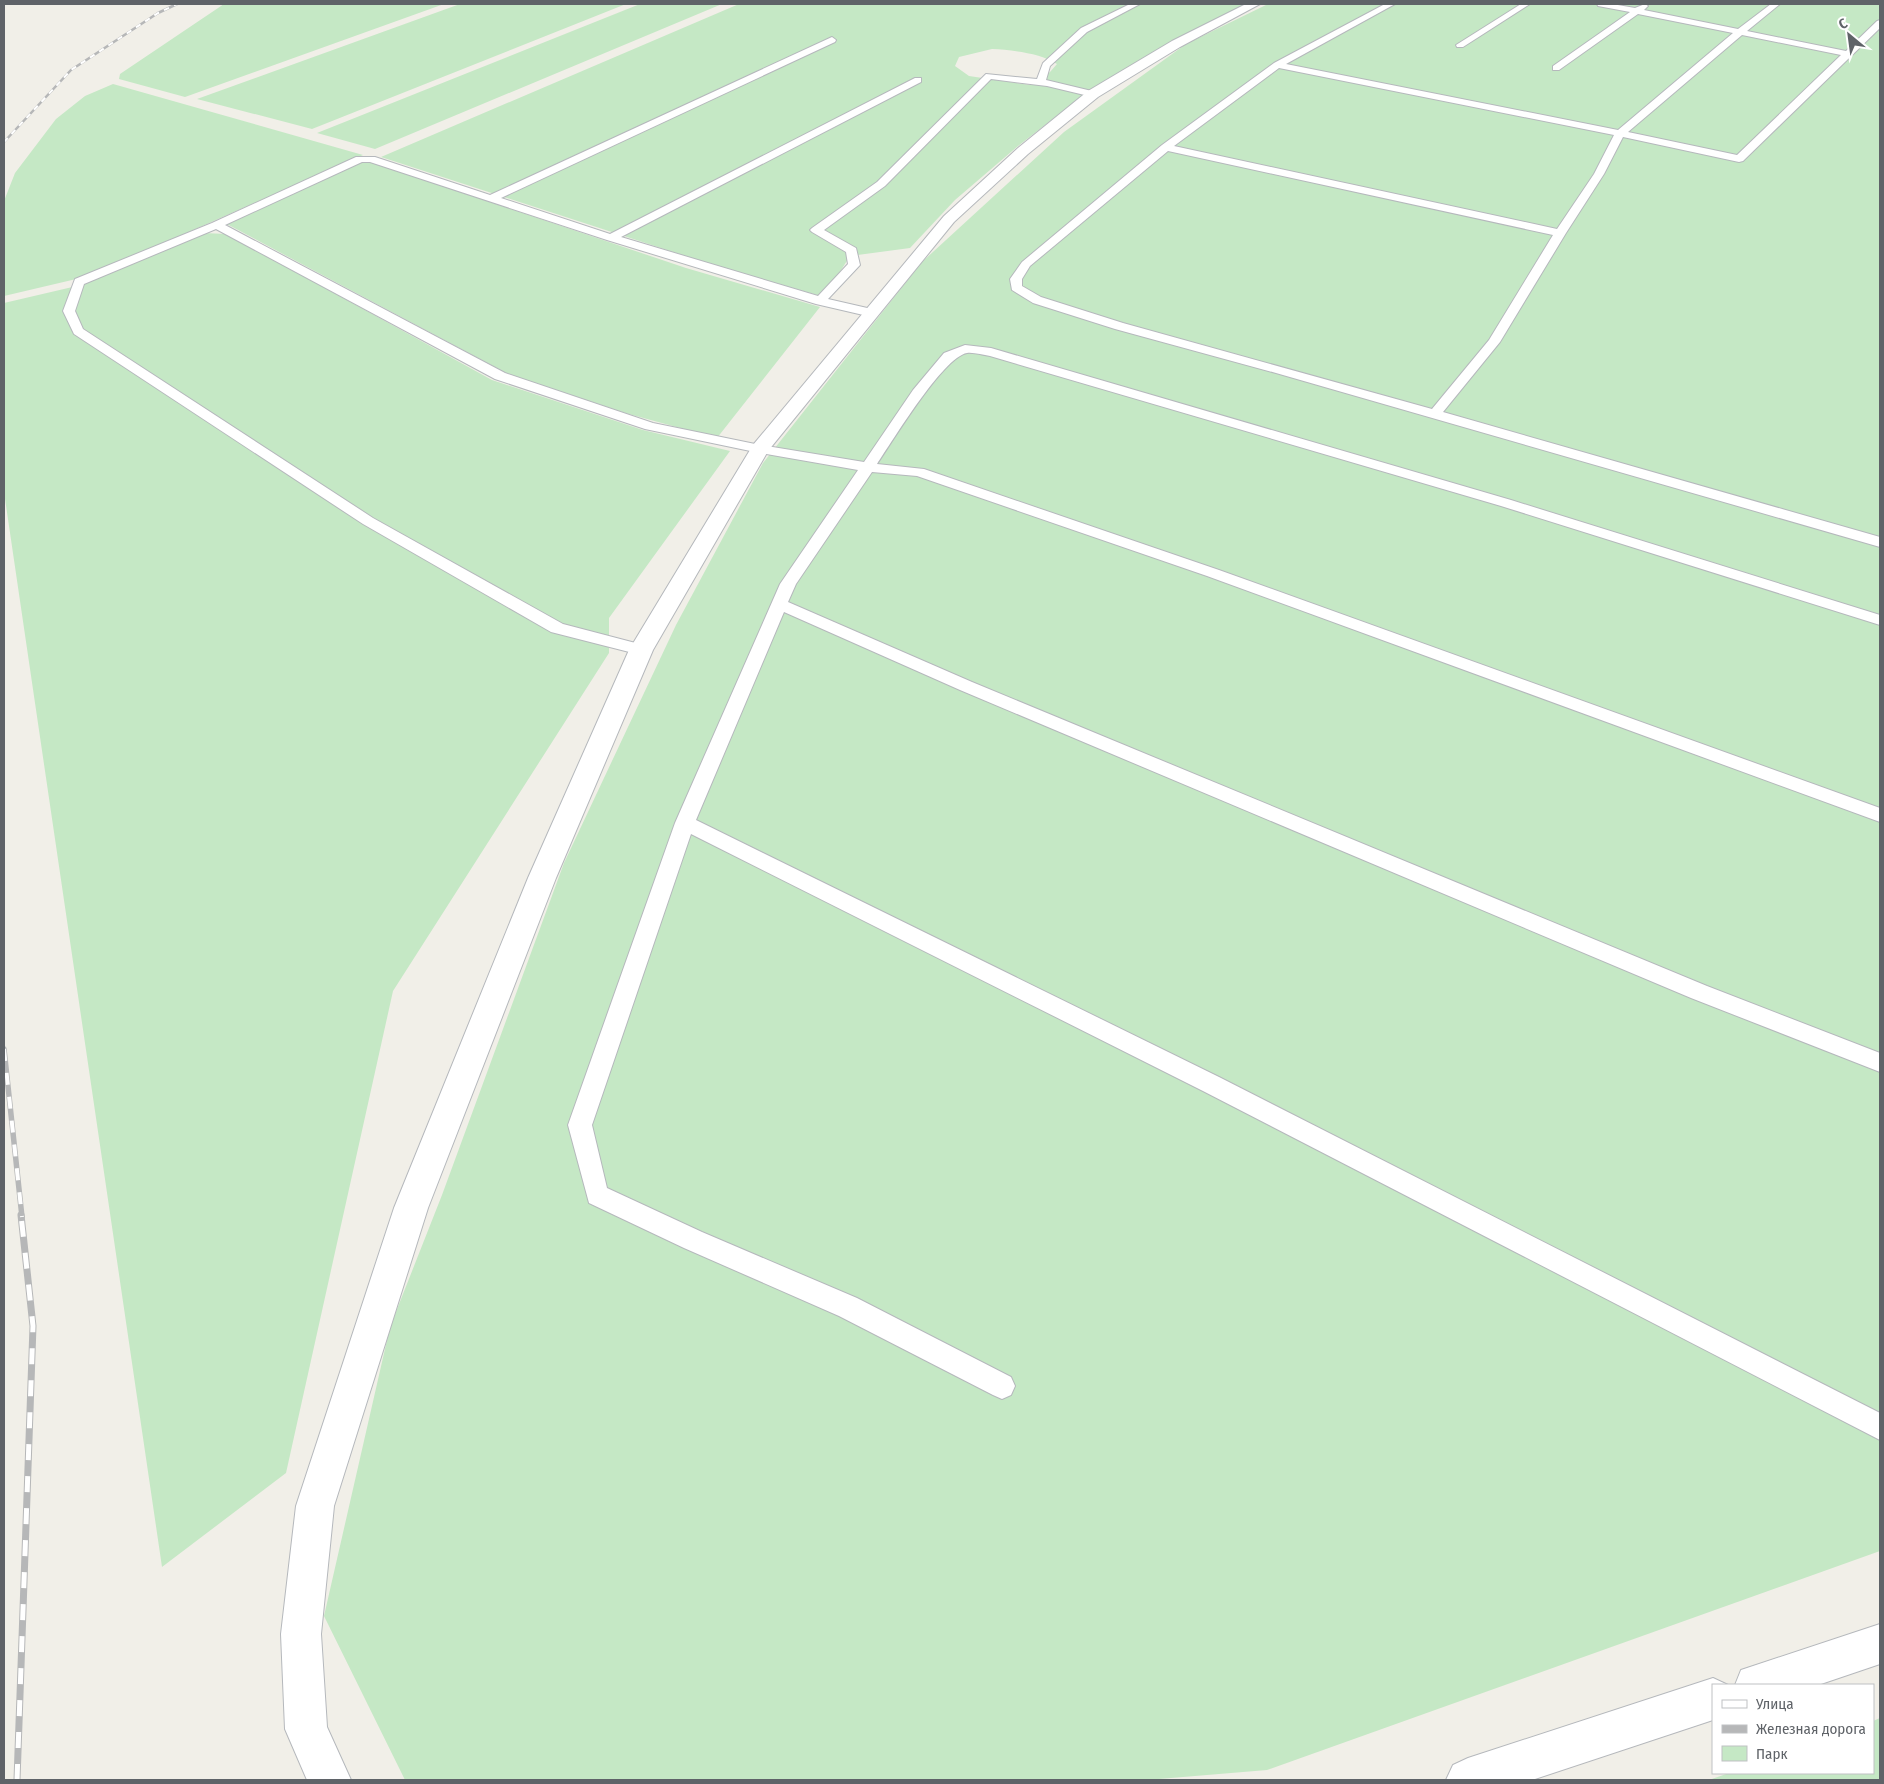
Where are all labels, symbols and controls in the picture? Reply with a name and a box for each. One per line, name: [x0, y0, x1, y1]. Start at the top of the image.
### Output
north arrow: [1824, 10, 1874, 60]
text: С: [1836, 15, 1851, 33]
legend: [1712, 1684, 1874, 1774]
text: Улица: [1755, 1695, 1794, 1713]
text: Железная дорога: [1756, 1720, 1866, 1738]
text: Парк: [1756, 1745, 1787, 1763]

